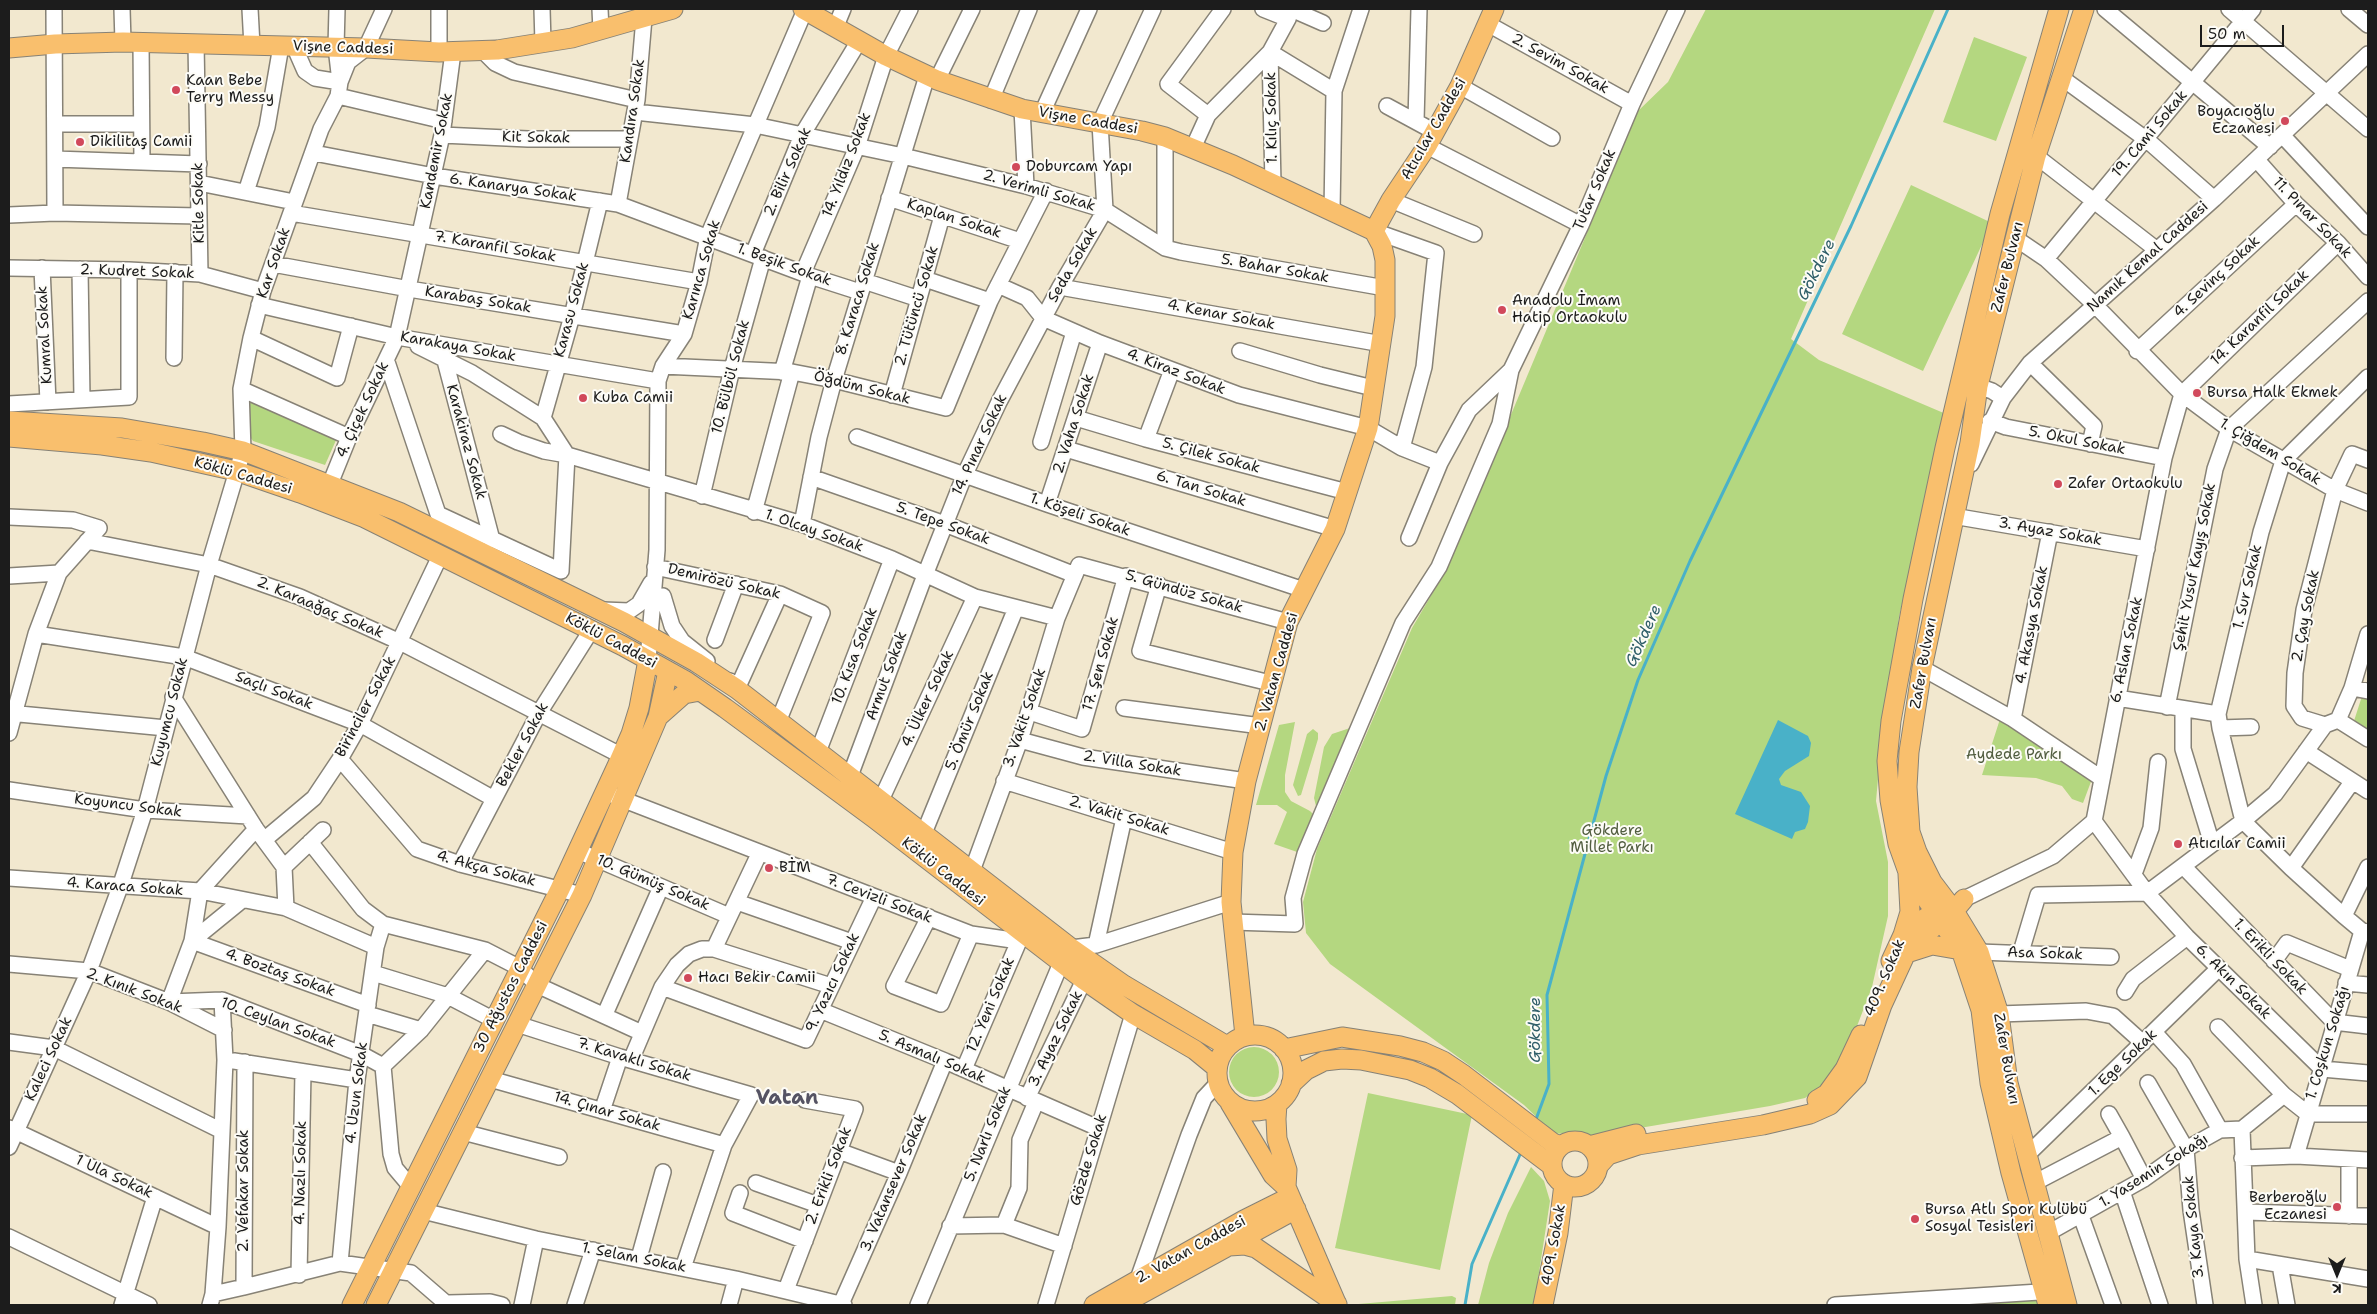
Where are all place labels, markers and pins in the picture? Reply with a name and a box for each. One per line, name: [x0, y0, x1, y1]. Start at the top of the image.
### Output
place label: Kaan Bebe Terry Messy: [186, 72, 274, 107]
marker: Kaan Bebe Terry Messy: [170, 84, 182, 96]
place label: Boyacıoğlu Eczanesi: [2197, 103, 2275, 138]
marker: Boyacıoğlu Eczanesi: [2279, 115, 2291, 127]
place label: Dikilitaş Camii: [90, 133, 193, 151]
marker: Dikilitaş Camii: [74, 136, 86, 148]
place label: Doburcam Yapı: [1026, 158, 1132, 176]
marker: Doburcam Yapı: [1010, 161, 1022, 173]
place label: Anadolu İmam Hatip Ortaokulu: [1512, 292, 1627, 327]
marker: Anadolu İmam Hatip Ortaokulu: [1496, 304, 1508, 316]
place label: Bursa Halk Ekmek: [2207, 384, 2338, 402]
marker: Bursa Halk Ekmek: [2191, 387, 2203, 399]
place label: Kuba Camii: [593, 389, 673, 407]
marker: Kuba Camii: [577, 392, 589, 404]
place label: Zafer Ortaokulu: [2068, 475, 2183, 493]
marker: Zafer Ortaokulu: [2052, 478, 2064, 490]
place label: Atıcılar Camii: [2188, 835, 2286, 853]
marker: Atıcılar Camii: [2172, 838, 2184, 850]
place label: BİM: [779, 859, 811, 877]
marker: BİM: [763, 862, 775, 874]
place label: Hacı Bekir Camii: [698, 969, 816, 987]
marker: Hacı Bekir Camii: [682, 972, 694, 984]
place label: Berberoğlu Eczanesi: [2249, 1189, 2327, 1224]
place label: Bursa Atlı Spor Kulübü Sosyal Tesisleri: [1925, 1201, 2087, 1236]
marker: Berberoğlu Eczanesi: [2331, 1201, 2343, 1213]
marker: Bursa Atlı Spor Kulübü Sosyal Tesisleri: [1909, 1213, 1921, 1225]

